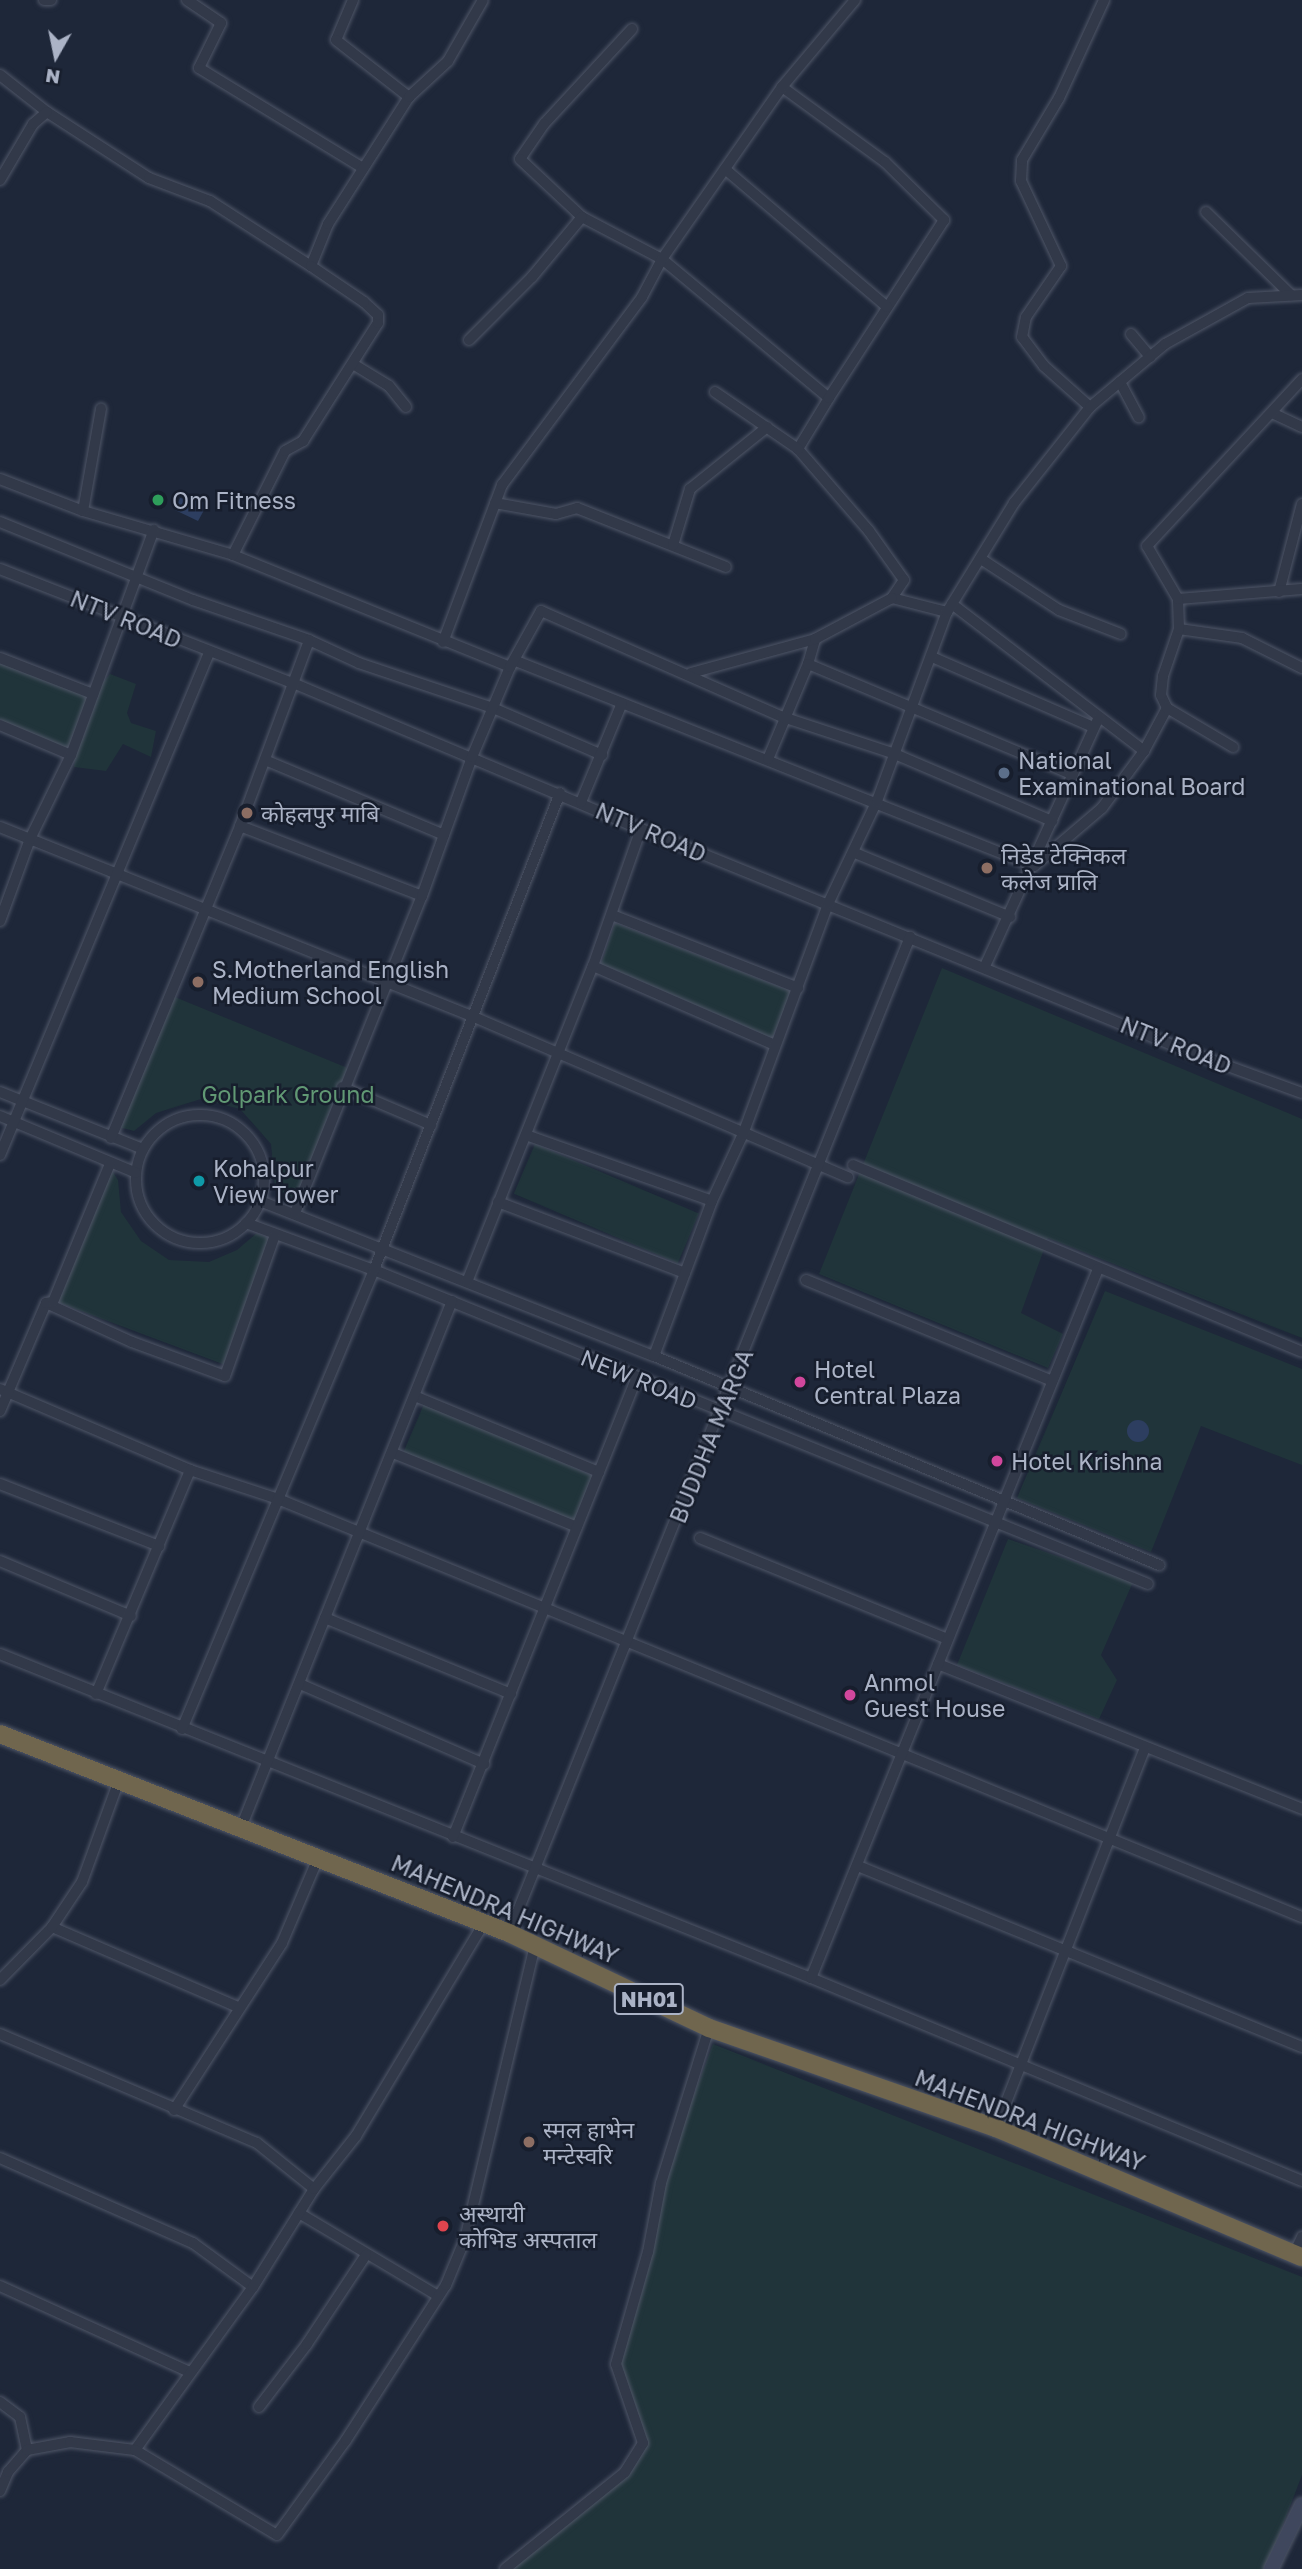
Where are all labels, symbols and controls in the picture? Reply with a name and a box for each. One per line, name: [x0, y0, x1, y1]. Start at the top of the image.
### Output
north arrow: [21, 21, 91, 91]
text: N: [44, 65, 62, 90]
place label: Om Fitness: [172, 486, 296, 514]
marker: Om Fitness: [150, 492, 166, 508]
street label: NTV ROAD: [66, 584, 186, 654]
place label: National Examinational Board: [1018, 746, 1245, 800]
marker: National Examinational Board: [996, 765, 1012, 781]
street label: NTV ROAD: [592, 796, 710, 868]
place label: कोहलपुर माबि: [261, 799, 379, 827]
marker: कोहलपुर माबि: [239, 805, 255, 821]
place label: निडेड टेक्निकल कलेज प्रालि: [1001, 841, 1126, 895]
marker: निडेड टेक्निकल कलेज प्रालि: [979, 860, 995, 876]
place label: S.Motherland English Medium School: [212, 955, 449, 1009]
marker: S.Motherland English Medium School: [190, 974, 206, 990]
street label: NTV ROAD: [1116, 1010, 1236, 1080]
park label: Golpark Ground: [201, 1080, 375, 1108]
place label: Kohalpur View Tower: [213, 1154, 339, 1208]
marker: Kohalpur View Tower: [191, 1173, 207, 1189]
street label: NEW ROAD: [577, 1343, 701, 1415]
street label: BUDDHA MARGA: [664, 1345, 758, 1527]
place label: Hotel Central Plaza: [814, 1355, 961, 1409]
marker: Hotel Central Plaza: [792, 1374, 808, 1390]
place label: Hotel Krishna: [1011, 1447, 1162, 1475]
marker: Hotel Krishna: [989, 1453, 1005, 1469]
place label: Anmol Guest House: [864, 1668, 1005, 1722]
marker: Anmol Guest House: [842, 1687, 858, 1703]
street label: MAHENDRA HIGHWAY: [387, 1849, 623, 1969]
road number: NH01: [612, 1982, 686, 2016]
street label: MAHENDRA HIGHWAY: [911, 2063, 1149, 2177]
place label: स्मल हाभेन मन्टेस्वरि: [543, 2115, 634, 2169]
marker: स्मल हाभेन मन्टेस्वरि: [521, 2134, 537, 2150]
place label: अस्थायी कोभिड अस्पताल: [459, 2199, 597, 2253]
marker: अस्थायी कोभिड अस्पताल: [433, 2216, 453, 2236]

